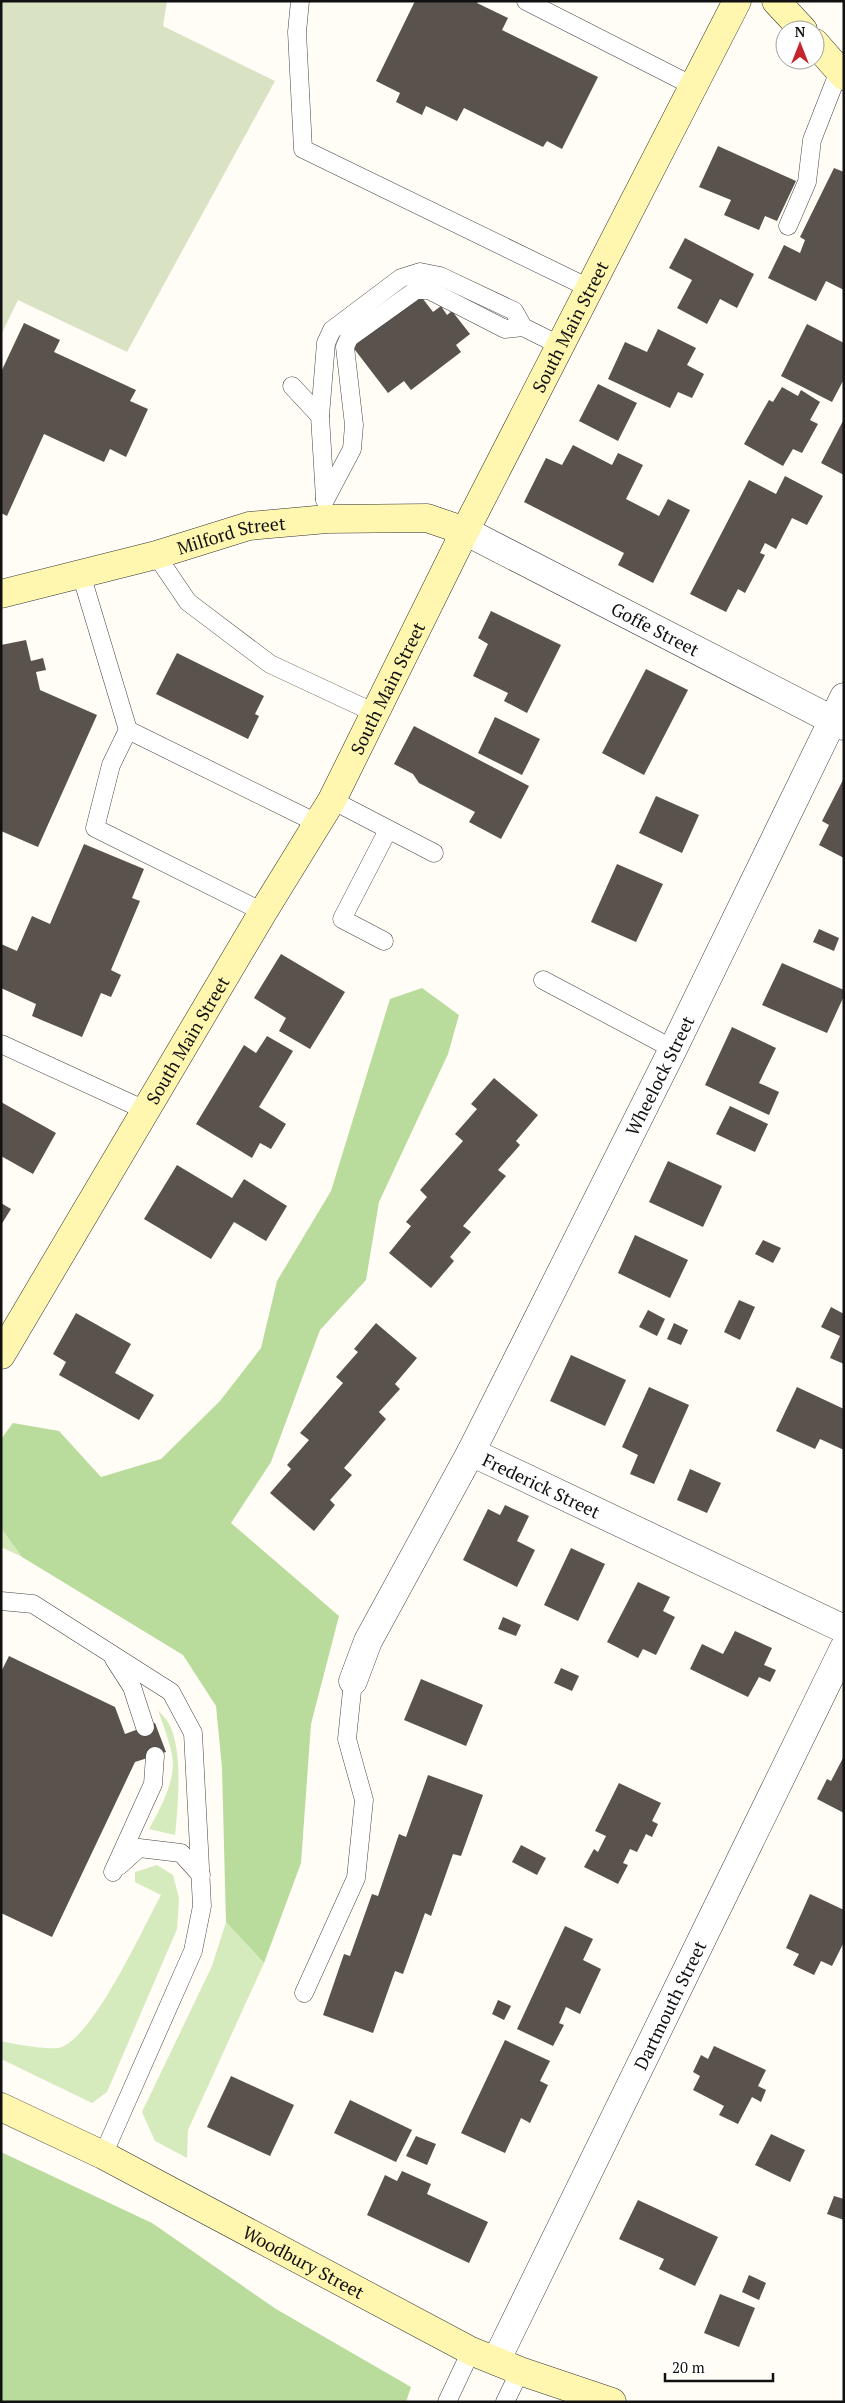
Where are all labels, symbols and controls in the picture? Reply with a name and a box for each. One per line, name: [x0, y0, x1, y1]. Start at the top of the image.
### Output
north arrow: [775, 20, 825, 70]
text: N: [795, 22, 806, 41]
street label: South Main Street: [526, 256, 614, 397]
street label: Milford Street: [174, 511, 287, 560]
street label: Goffe Street: [607, 596, 704, 662]
street label: South Main Street: [344, 618, 430, 758]
street label: South Main Street: [140, 971, 235, 1108]
street label: Wheelock Street: [620, 1011, 700, 1140]
street label: Frederick Street: [479, 1447, 604, 1524]
street label: Dartmouth Street: [628, 1936, 712, 2074]
street label: Woodbury Street: [239, 2220, 369, 2304]
scale bar: [665, 2350, 772, 2382]
text: 20 m: [672, 2357, 705, 2377]

